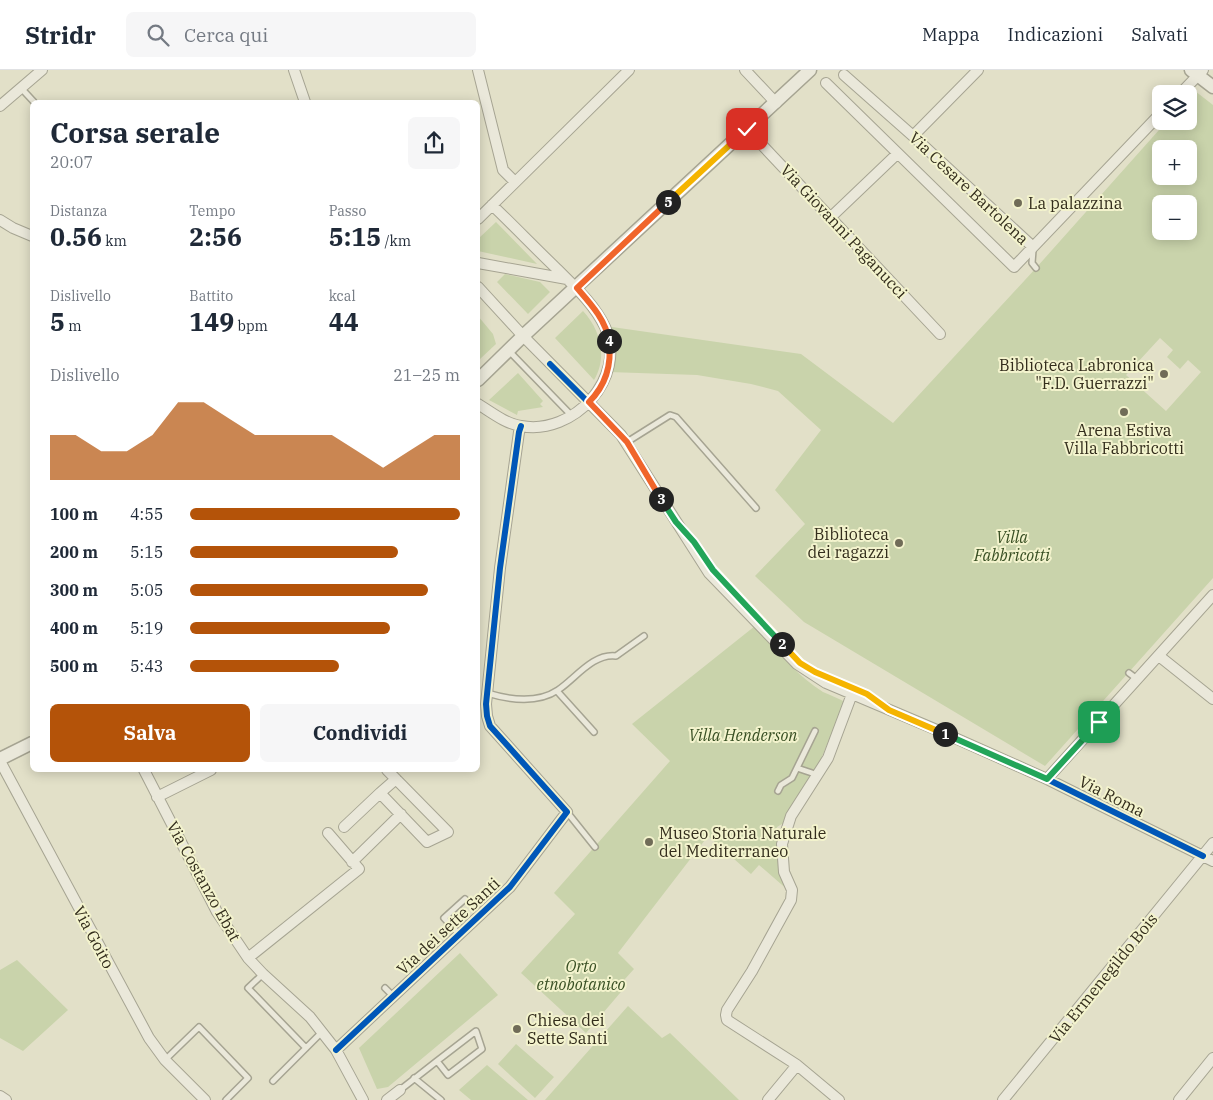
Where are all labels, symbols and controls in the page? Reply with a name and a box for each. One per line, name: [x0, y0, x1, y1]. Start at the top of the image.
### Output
search box: [126, 12, 476, 57]
text: Stridr: [25, 19, 96, 51]
icon: search: [144, 21, 172, 49]
text: Cerca qui: [184, 23, 268, 47]
text: Mappa: [922, 23, 980, 46]
text: Indicazioni: [1008, 23, 1103, 46]
text: Salvati: [1131, 23, 1188, 46]
map controls: [1152, 85, 1197, 240]
button: layers: [1152, 85, 1197, 130]
pin: [726, 108, 768, 150]
text: Corsa serale: [50, 114, 220, 151]
icon: check: [733, 115, 761, 143]
button: share: [408, 117, 460, 169]
street label: Via Cesare Bartolena: [905, 127, 1033, 249]
button: +: [1152, 140, 1197, 185]
text: 20:07: [50, 152, 93, 172]
street label: Via Giovanni Paganucci: [776, 160, 912, 302]
pin: 5: [656, 190, 680, 214]
text: 5: [664, 193, 673, 211]
place label: La palazzina: [1028, 193, 1123, 213]
button: −: [1152, 195, 1197, 240]
marker: La palazzina: [1012, 197, 1024, 209]
text: Distanza: [50, 202, 107, 220]
text: Tempo: [189, 202, 235, 220]
text: Passo: [329, 202, 366, 220]
text: 0.56: [50, 220, 102, 253]
text: 2:56: [189, 220, 242, 253]
text: 5:15: [329, 220, 381, 253]
text: km: [102, 232, 127, 250]
text: /km: [381, 232, 411, 250]
text: Dislivello: [50, 287, 111, 305]
text: Battito: [189, 287, 233, 305]
text: kcal: [329, 287, 356, 305]
text: 5: [50, 305, 65, 338]
text: 149: [189, 305, 234, 338]
text: 44: [329, 305, 359, 338]
text: m: [65, 317, 82, 335]
text: bpm: [234, 317, 268, 335]
pin: 4: [596, 328, 622, 354]
text: 4: [605, 332, 614, 350]
place label: Biblioteca Labronica "F.D. Guerrazzi": [999, 355, 1154, 393]
text: Dislivello: [50, 365, 120, 385]
text: 21–25 m: [393, 365, 460, 385]
marker: Biblioteca Labronica "F.D. Guerrazzi": [1158, 368, 1170, 380]
marker: Arena Estiva Villa Fabbricotti: [1118, 406, 1130, 418]
place label: Arena Estiva Villa Fabbricotti: [1064, 420, 1184, 458]
pin: 3: [648, 486, 674, 512]
text: 3: [657, 490, 666, 508]
text: 100 m: [50, 504, 98, 524]
text: 4:55: [130, 504, 163, 524]
place label: Biblioteca dei ragazzi: [808, 524, 889, 562]
park label: Villa Fabbricotti: [973, 527, 1050, 565]
marker: Biblioteca dei ragazzi: [893, 537, 905, 549]
text: 200 m: [50, 542, 98, 562]
text: 5:15: [130, 542, 163, 562]
text: 300 m: [50, 580, 98, 600]
text: 5:05: [130, 580, 163, 600]
text: 400 m: [50, 618, 98, 638]
text: 5:19: [130, 618, 163, 638]
pin: 2: [770, 632, 794, 656]
text: 2: [778, 635, 787, 653]
text: 500 m: [50, 656, 98, 676]
text: 5:43: [130, 656, 163, 676]
pin: [1078, 701, 1120, 743]
button: Salva: [50, 704, 250, 762]
button: Condividi: [260, 704, 460, 762]
icon: arrive: [1085, 708, 1113, 736]
pin: 1: [932, 722, 958, 746]
park label: Villa Henderson: [689, 725, 797, 745]
text: 1: [941, 725, 950, 743]
street label: Via Roma: [1076, 771, 1149, 821]
street label: Via Costanzo Ebat: [163, 817, 245, 945]
place label: Museo Storia Naturale del Mediterraneo: [659, 823, 826, 861]
marker: Museo Storia Naturale del Mediterraneo: [643, 836, 655, 848]
street label: Via dei sette Santi: [392, 873, 504, 979]
street label: Via Goito: [69, 902, 119, 972]
street label: Via Ermenegildo Bois: [1044, 909, 1162, 1047]
park label: Orto etnobotanico: [537, 956, 625, 994]
place label: Chiesa dei Sette Santi: [527, 1010, 607, 1048]
marker: Chiesa dei Sette Santi: [511, 1023, 523, 1035]

